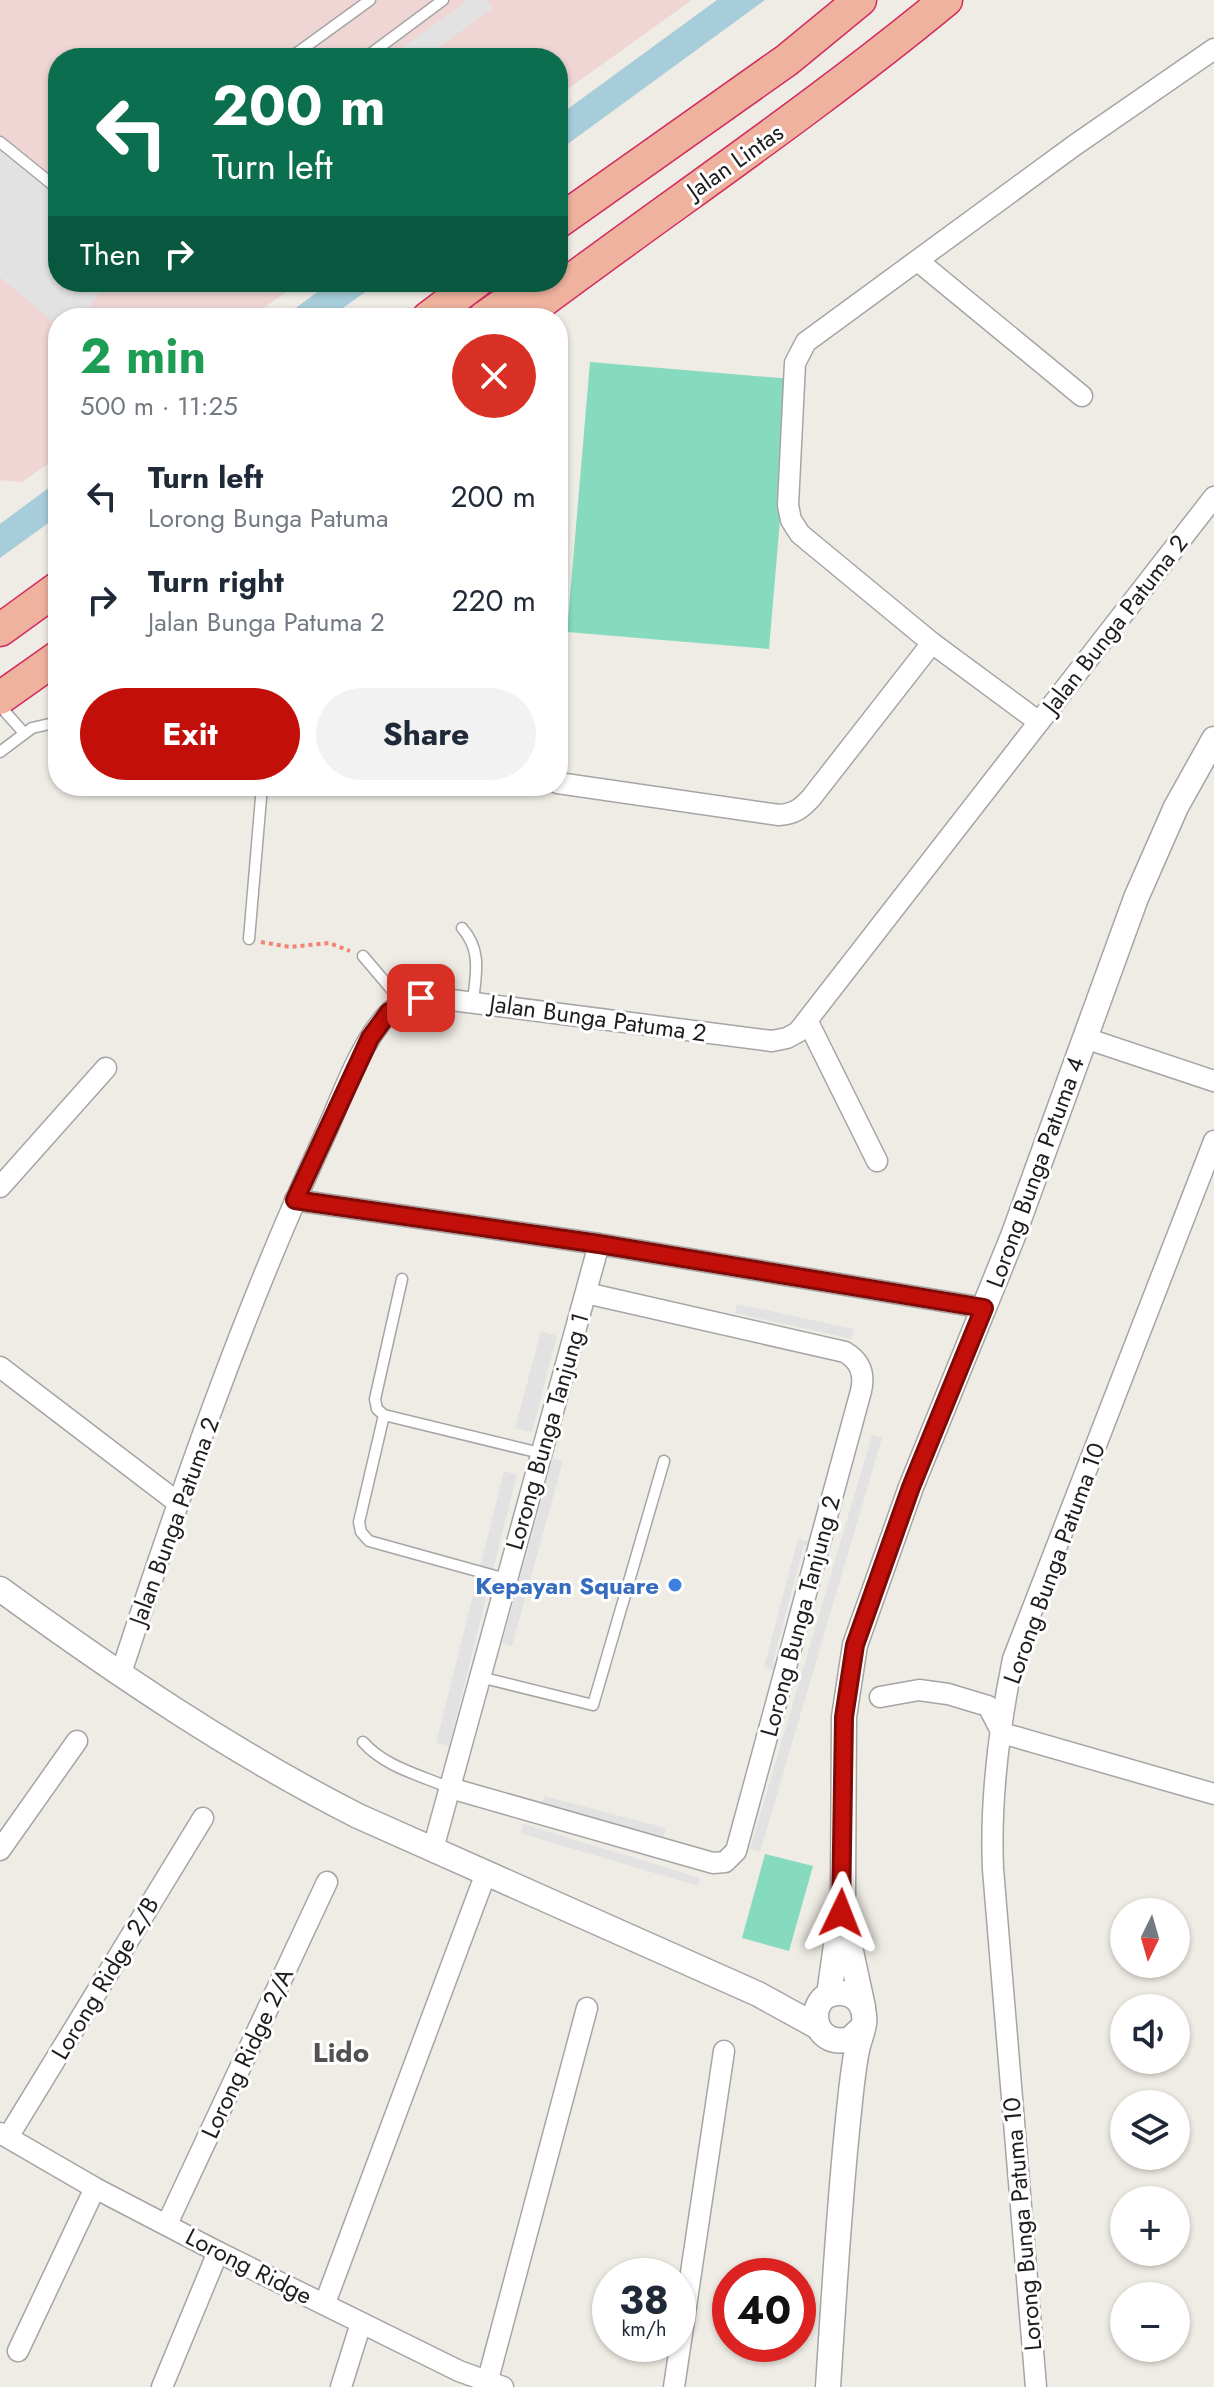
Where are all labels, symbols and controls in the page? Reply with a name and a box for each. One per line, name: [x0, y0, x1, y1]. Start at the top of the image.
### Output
text: 200 m: [212, 65, 386, 146]
icon: left: [80, 80, 184, 184]
street label: Jalan Lintas: [677, 115, 790, 209]
text: Turn left: [212, 140, 333, 192]
icon: right: [157, 232, 201, 276]
text: Then: [80, 233, 141, 276]
text: 2 min: [80, 322, 206, 391]
button: close: [452, 334, 536, 418]
text: 500 m · 11:25: [80, 387, 238, 425]
text: Turn left: [148, 456, 263, 499]
icon: left: [80, 474, 124, 518]
text: 200 m: [451, 475, 536, 518]
text: Lorong Bunga Patuma: [148, 499, 388, 537]
street label: Jalan Bunga Patuma 2: [1032, 527, 1196, 723]
text: Turn right: [148, 560, 284, 603]
icon: right: [80, 578, 124, 622]
text: 220 m: [451, 579, 536, 622]
text: Jalan Bunga Patuma 2: [148, 603, 385, 641]
button: Exit: [80, 688, 300, 780]
button: Share: [316, 688, 536, 780]
pin: [387, 964, 455, 1032]
icon: arrive: [399, 976, 443, 1020]
street label: Jalan Bunga Patuma 2: [484, 985, 709, 1051]
street label: Lorong Bunga Patuma 4: [977, 1052, 1093, 1292]
street label: Lorong Bunga Tanjung 1: [496, 1308, 598, 1554]
street label: Jalan Bunga Patuma 2: [119, 1412, 228, 1633]
street label: Lorong Bunga Patuma 10: [994, 1437, 1114, 1689]
street label: Lorong Bunga Tanjung 2: [751, 1492, 849, 1740]
place label: Kepayan Square: [475, 1568, 659, 1603]
marker: Kepayan Square: [666, 1576, 684, 1594]
position arrow: [799, 1871, 883, 1955]
street label: Lorong Ridge 2/B: [43, 1890, 167, 2066]
north arrow: [1110, 1898, 1190, 1978]
map controls: [1110, 1898, 1190, 2362]
street label: Lorong Ridge 2/A: [192, 1962, 302, 2144]
button: sound: [1110, 1994, 1190, 2074]
district label: Lido: [313, 2032, 369, 2073]
button: layers: [1110, 2090, 1190, 2170]
street label: Lorong Bunga Patuma 10: [993, 2096, 1051, 2352]
button: +: [1110, 2186, 1190, 2266]
street label: Lorong Ridge: [180, 2219, 318, 2313]
speed limit sign: 40: [712, 2258, 816, 2362]
text: 38: [619, 2271, 669, 2329]
button: −: [1110, 2282, 1190, 2362]
text: km/h: [621, 2315, 667, 2344]

